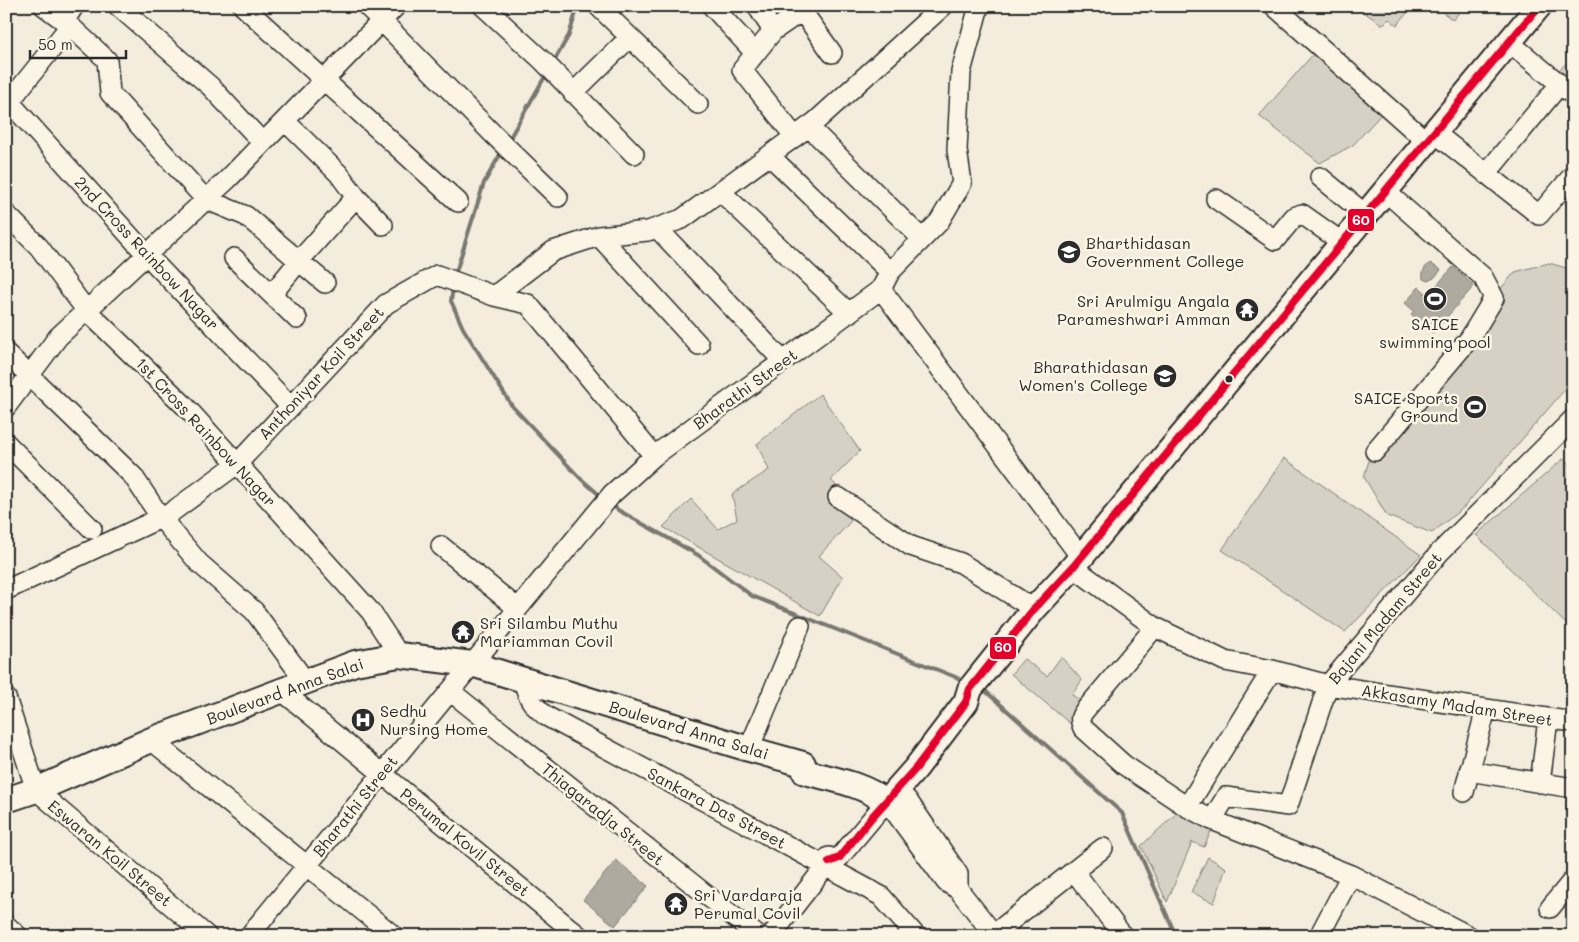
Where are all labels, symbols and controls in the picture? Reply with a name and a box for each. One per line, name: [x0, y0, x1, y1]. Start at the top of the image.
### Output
scale bar: [30, 28, 126, 60]
text: 50 m: [38, 34, 73, 54]
street label: 2nd Cross Rainbow Nagar: [70, 171, 224, 334]
line badge: 60: [1347, 208, 1375, 232]
text: 60: [1352, 210, 1370, 229]
place label: Bharthidasan Government College: [1086, 232, 1244, 271]
school or university icon: Bharthidasan Government College: [1056, 239, 1082, 265]
sports icon: SAICE swimming pool: [1422, 286, 1448, 312]
place label: Sri Arulmigu Angala Parameshwari Amman: [1057, 290, 1230, 329]
temple icon: Sri Arulmigu Angala Parameshwari Amman: [1234, 297, 1260, 323]
street label: Anthoniyar Koil Street: [253, 302, 388, 444]
place label: SAICE swimming pool: [1379, 313, 1491, 352]
street label: Bharathi Street: [688, 344, 801, 434]
street label: 1st Cross Rainbow Nagar: [132, 352, 281, 511]
place label: Bharathidasan Women's College: [1018, 356, 1148, 395]
school or university icon: Bharathidasan Women's College: [1152, 363, 1178, 389]
unlabelled marker: [1224, 374, 1234, 384]
place label: SAICE Sports Ground: [1354, 387, 1458, 426]
sports icon: SAICE Sports Ground: [1462, 394, 1488, 420]
street label: Bajani Madam Street: [1323, 547, 1446, 688]
place label: Sri Silambu Muthu Mariamman Covil: [480, 612, 618, 651]
temple icon: Sri Silambu Muthu Mariamman Covil: [450, 619, 476, 645]
line badge: 60: [989, 636, 1017, 660]
text: 60: [994, 637, 1012, 656]
street label: Boulevard Anna Salai: [203, 652, 366, 729]
street label: Akkasamy Madam Street: [1360, 679, 1554, 730]
street label: Boulevard Anna Salai: [607, 695, 771, 764]
place label: Sedhu Nursing Home: [380, 700, 488, 739]
hospital icon: Sedhu Nursing Home: [350, 707, 376, 733]
street label: Bharathi Street: [307, 751, 402, 860]
street label: Thiagaradja Street: [538, 758, 669, 869]
street label: Sankara Das Street: [644, 762, 790, 853]
street label: Perumal Kovil Street: [396, 783, 534, 900]
street label: Eswaran Koil Street: [44, 795, 177, 911]
place label: Sri Vardaraja Perumal Covil: [694, 884, 803, 923]
temple icon: Sri Vardaraja Perumal Covil: [663, 891, 689, 917]

